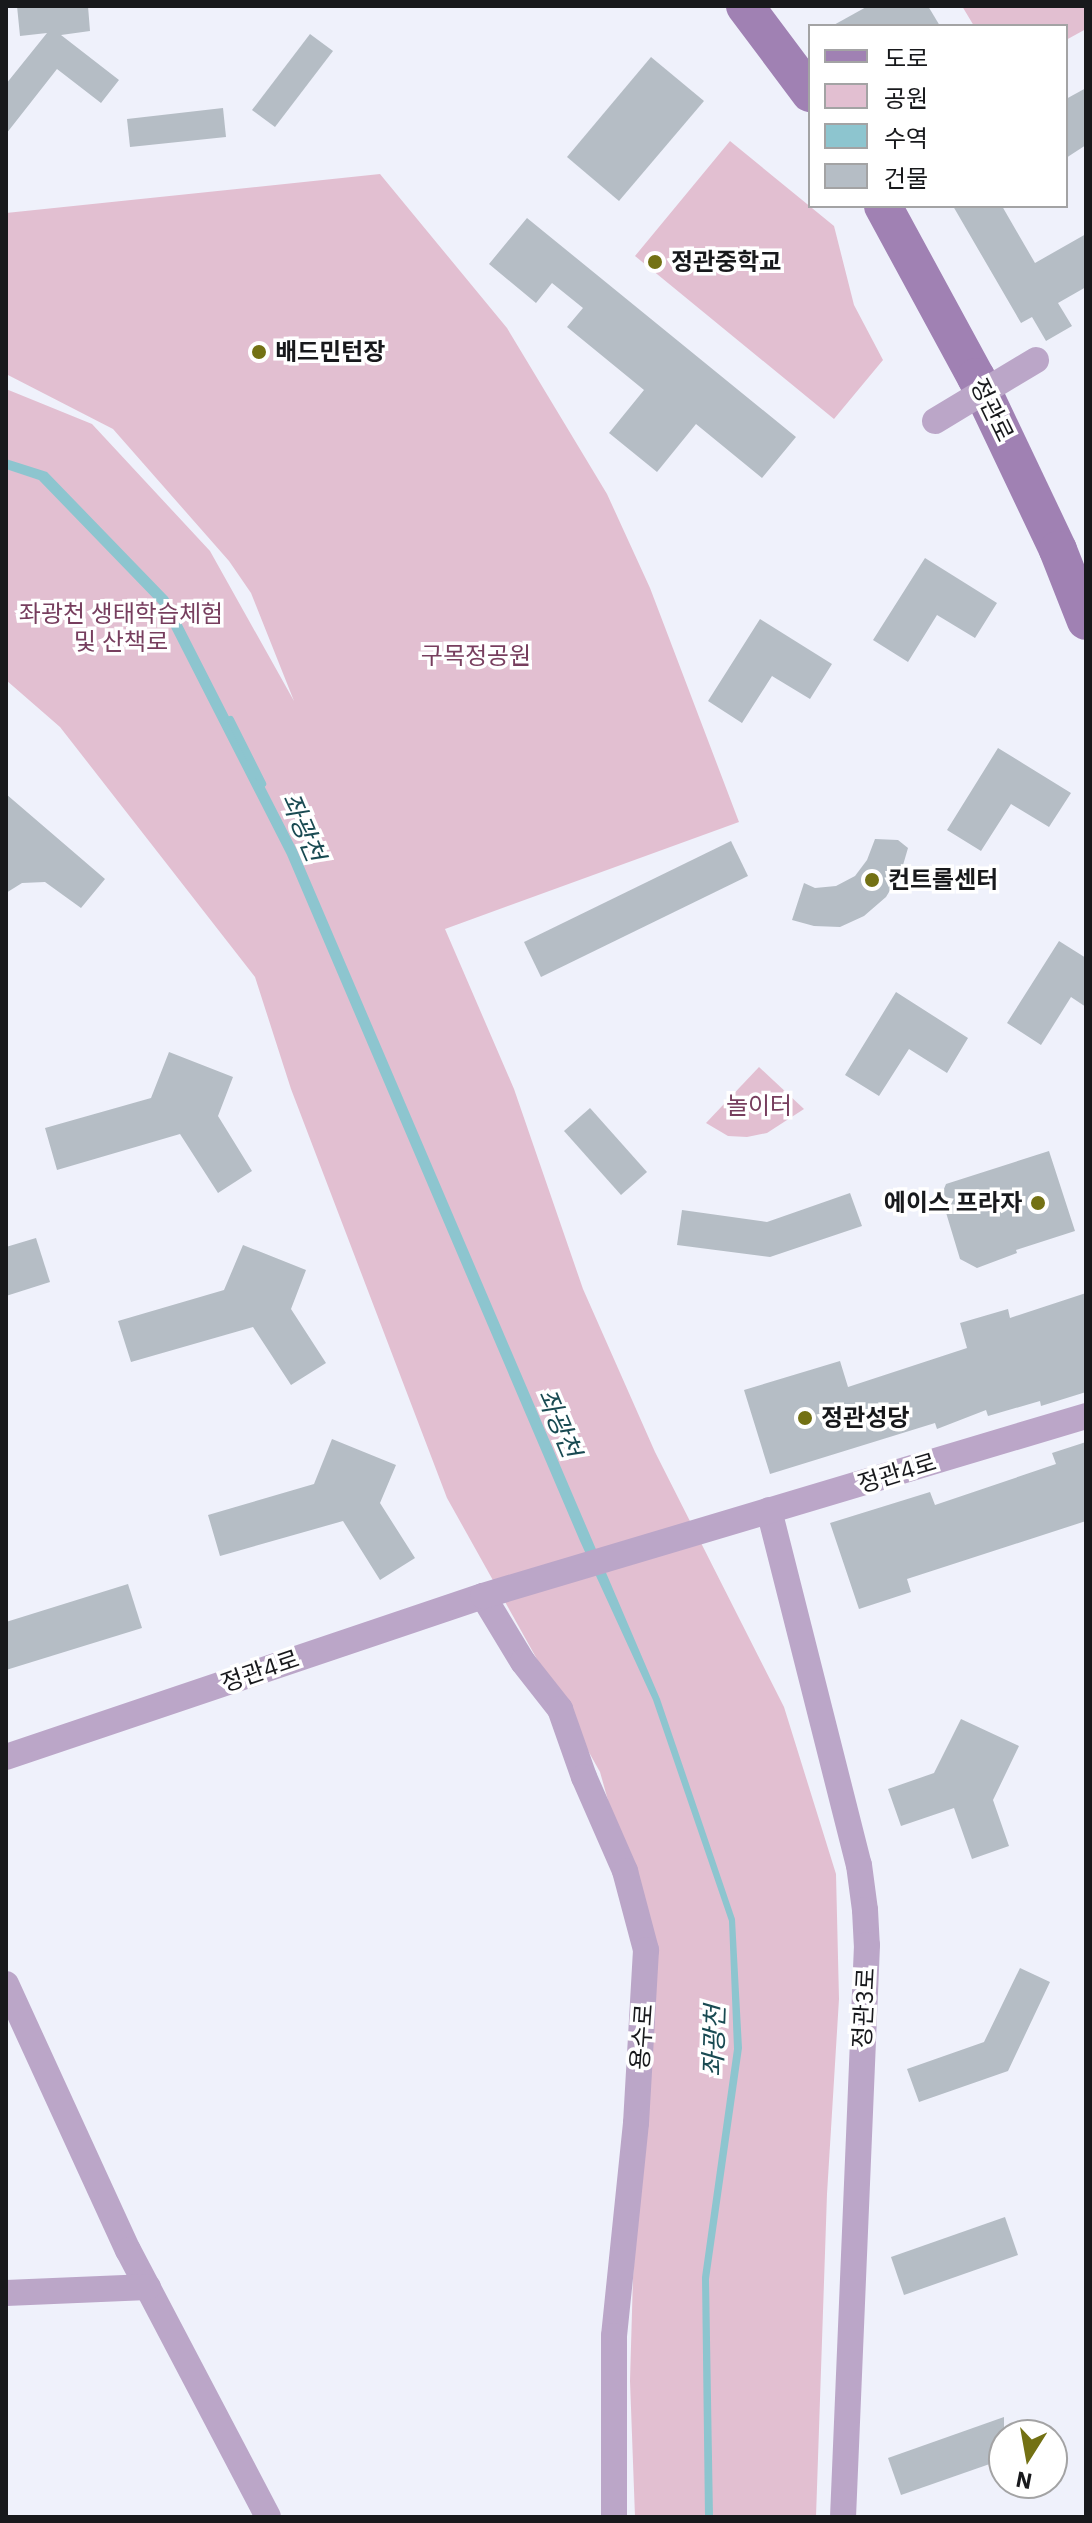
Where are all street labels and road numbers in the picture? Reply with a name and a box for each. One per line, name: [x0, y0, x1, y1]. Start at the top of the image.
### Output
street label: 정관로: [965, 374, 1019, 446]
street label: 정관4로: [854, 1447, 940, 1499]
street label: 정관4로: [217, 1644, 303, 1698]
street label: 정관3로: [848, 1967, 880, 2049]
street label: 용수로: [625, 2003, 659, 2071]

